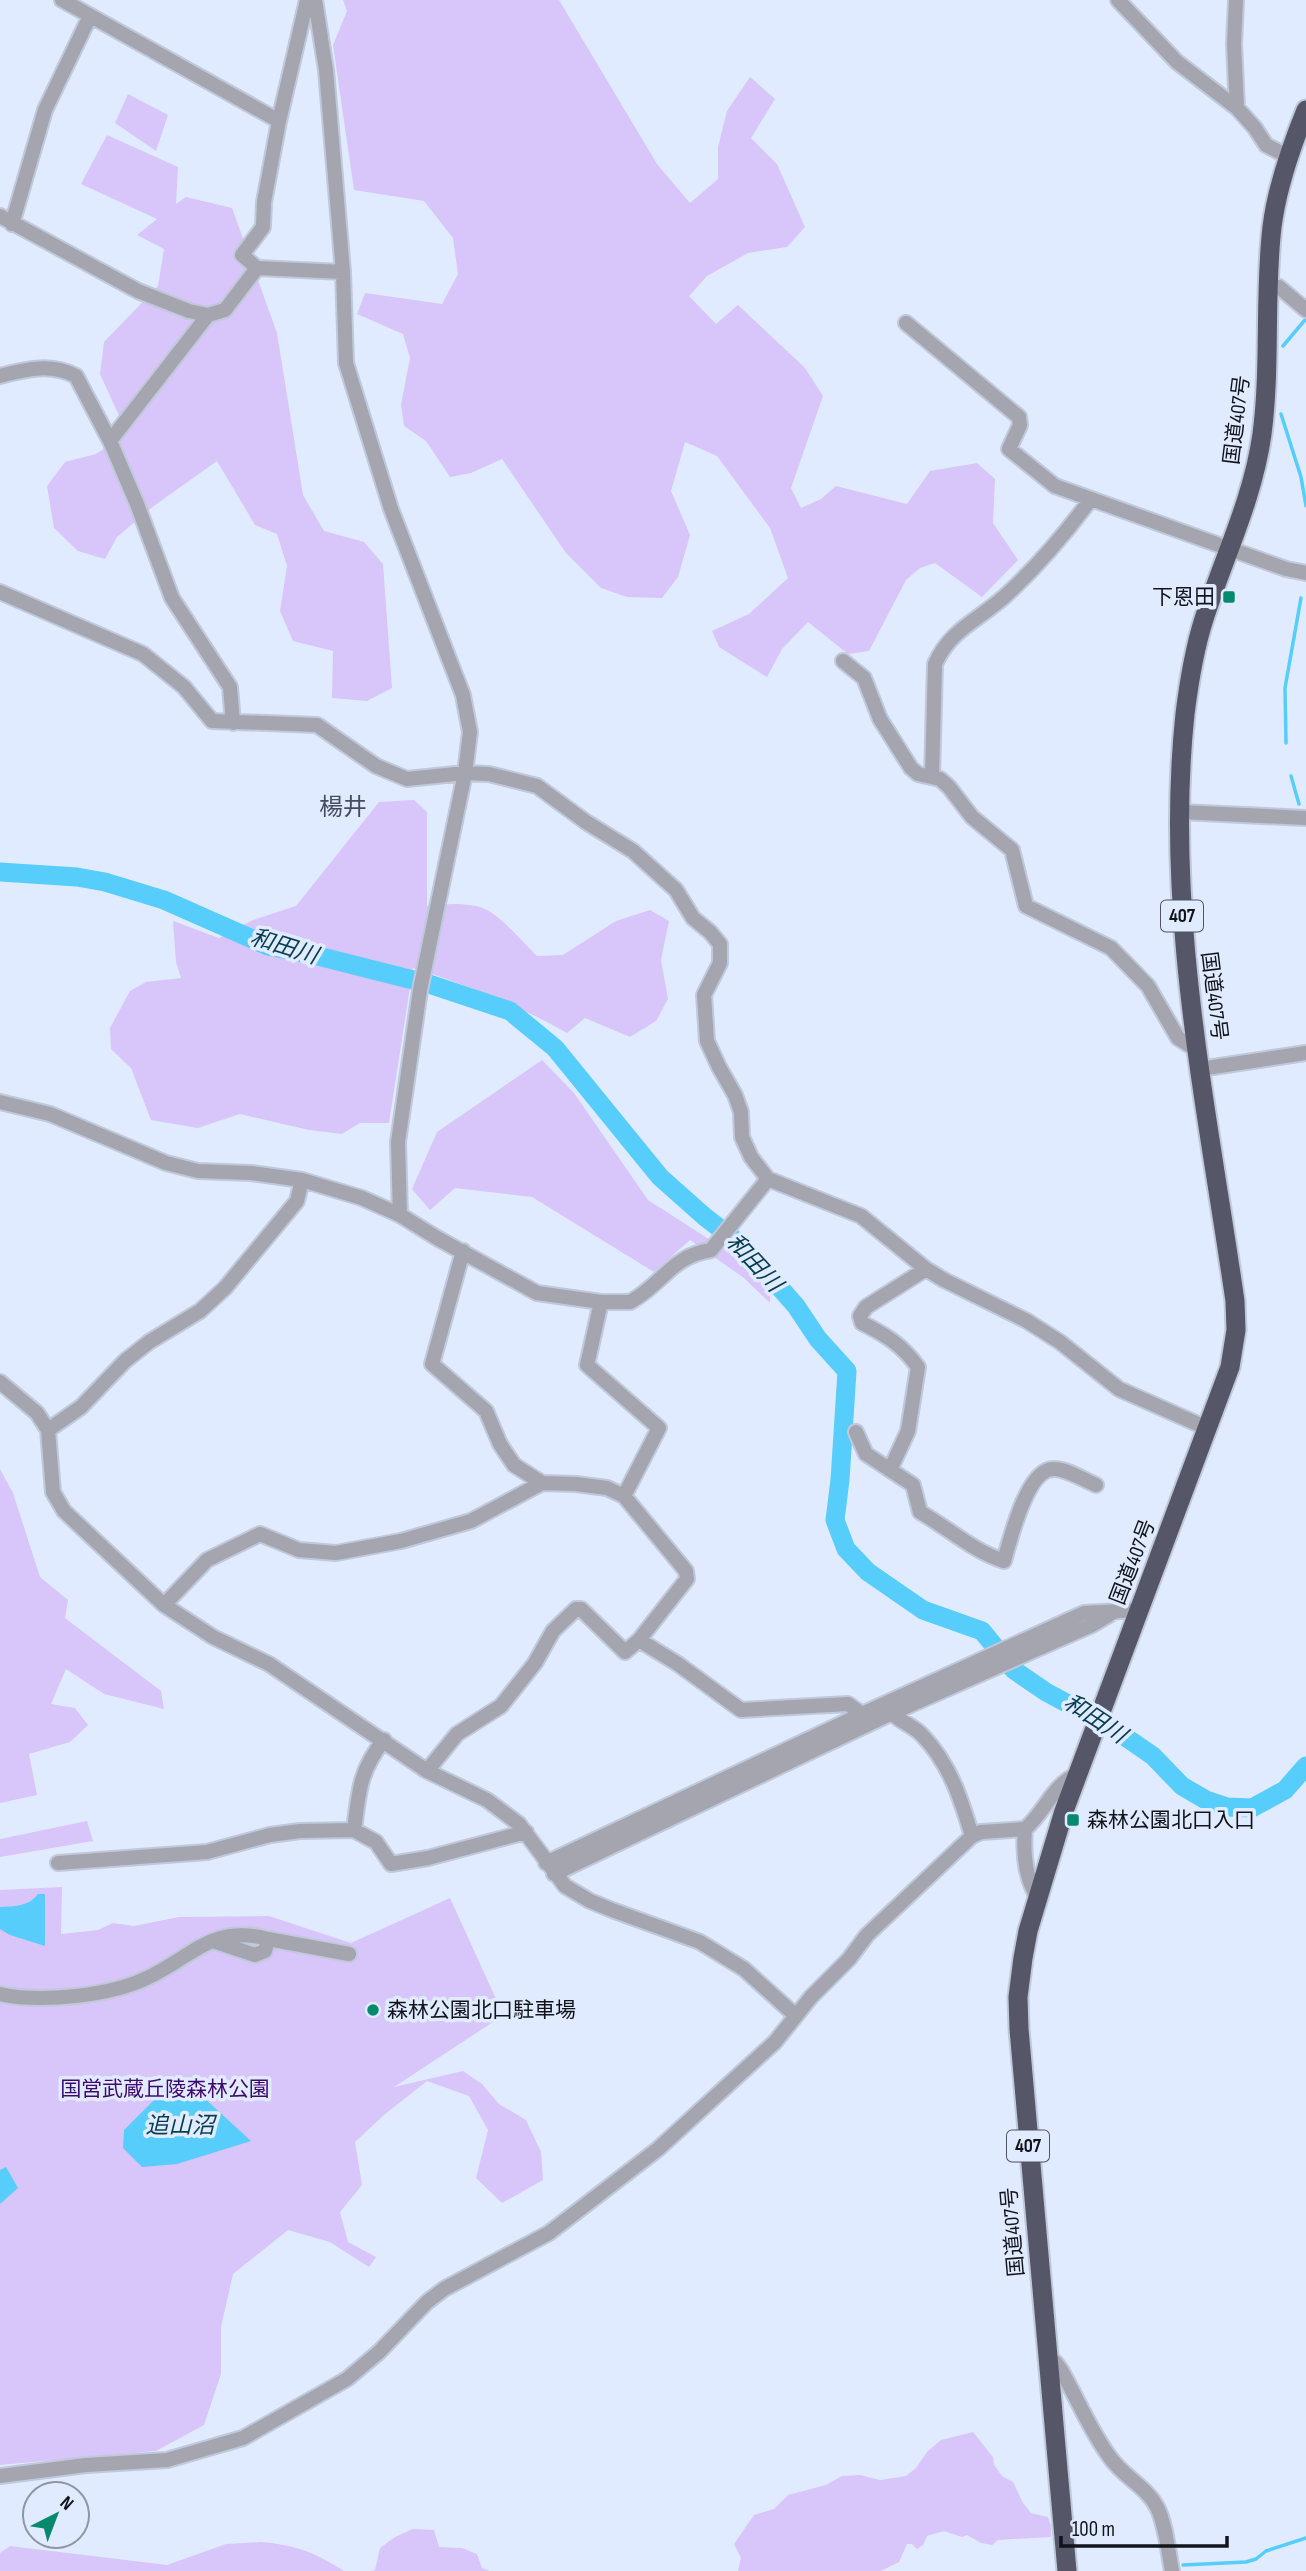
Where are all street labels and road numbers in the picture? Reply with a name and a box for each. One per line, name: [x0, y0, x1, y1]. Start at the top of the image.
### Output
street label: 国道407号: [1219, 374, 1255, 466]
road number: 407: [1161, 900, 1203, 932]
street label: 国道407号: [1196, 950, 1232, 1042]
street label: 国道407号: [1105, 1516, 1161, 1608]
road number: 407: [1007, 2130, 1049, 2162]
street label: 国道407号: [997, 2186, 1029, 2278]

